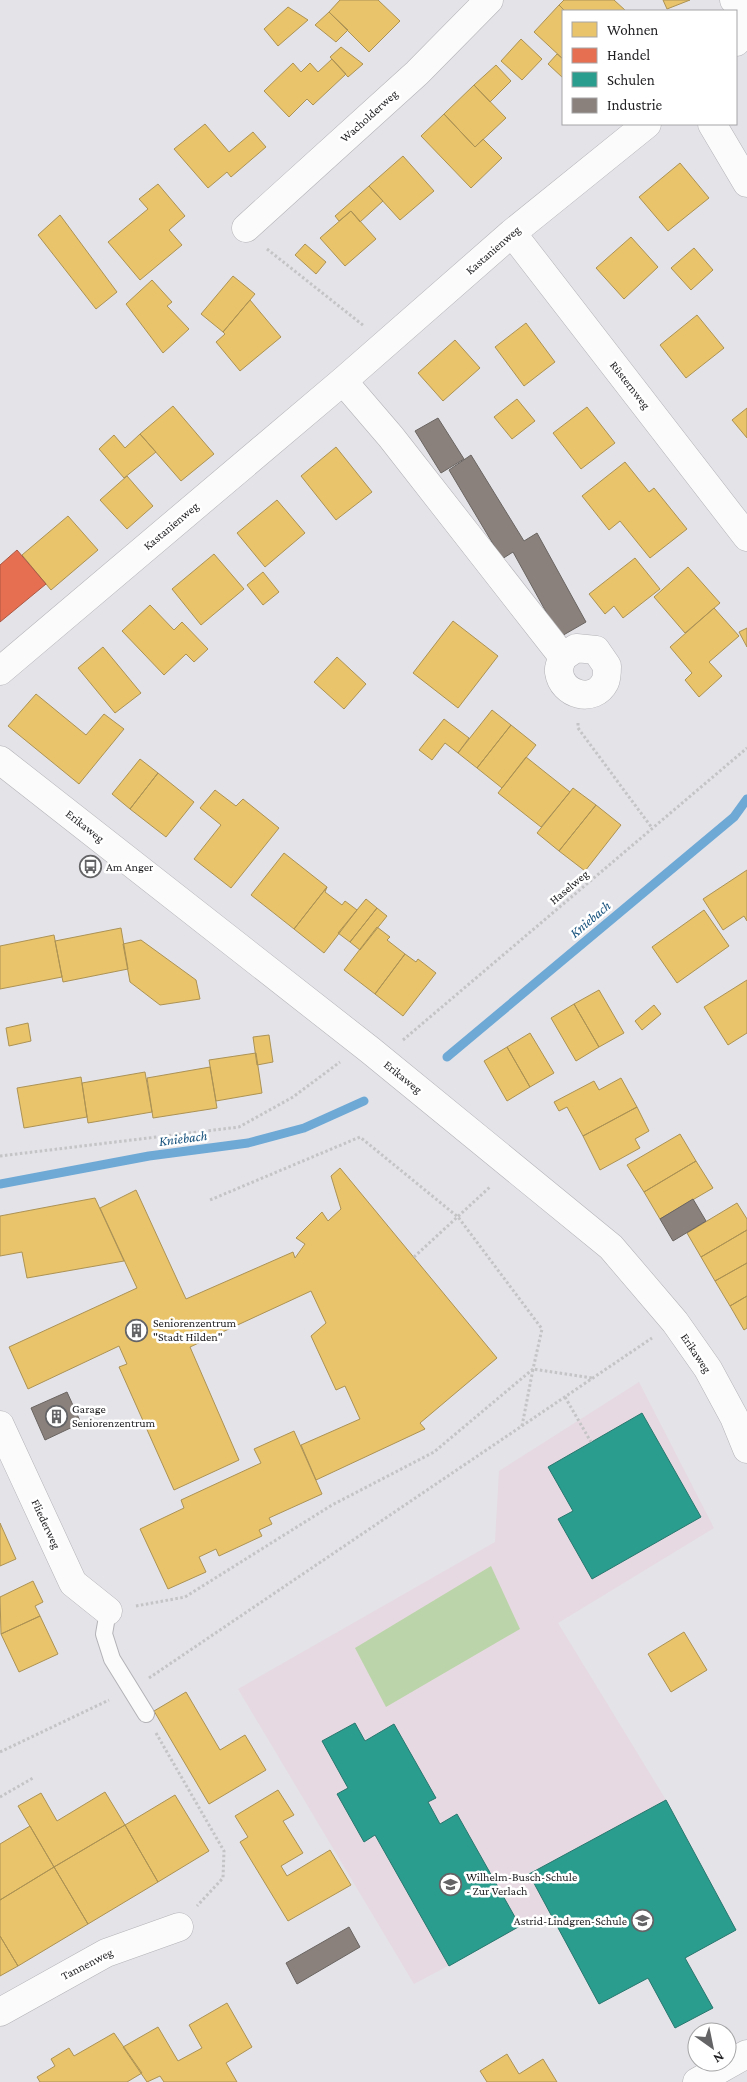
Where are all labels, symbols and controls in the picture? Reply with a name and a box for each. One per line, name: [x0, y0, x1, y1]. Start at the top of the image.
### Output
legend: [562, 10, 737, 125]
text: Wohnen: [607, 22, 658, 38]
text: Handel: [607, 47, 650, 63]
text: Schulen: [607, 72, 655, 88]
street label: Wacholderweg: [337, 87, 401, 145]
text: Industrie: [607, 97, 663, 113]
street label: Kastanienweg: [463, 222, 523, 277]
street label: Rüsternweg: [607, 358, 653, 412]
street label: Kastanienweg: [141, 499, 202, 553]
street label: Erikaweg: [63, 807, 107, 845]
bus stop icon: Am Anger: [78, 855, 102, 879]
place label: Am Anger: [106, 860, 154, 874]
street label: Haselweg: [547, 867, 591, 907]
water label: Kniebach: [566, 897, 614, 941]
street label: Erikaweg: [381, 1057, 425, 1097]
water label: Kniebach: [158, 1127, 208, 1149]
place label: Seniorenzentrum "Stadt Hilden": [153, 1316, 237, 1344]
building icon: Seniorenzentrum "Stadt Hilden": [125, 1318, 149, 1342]
street label: Erikaweg: [678, 1330, 714, 1376]
place label: Garage Seniorenzentrum: [72, 1402, 156, 1430]
building icon: Garage Seniorenzentrum: [44, 1404, 68, 1428]
street label: Fliederweg: [28, 1497, 64, 1551]
place label: Wilhelm-Busch-Schule - Zur Verlach: [466, 1870, 577, 1898]
school or university icon: Wilhelm-Busch-Schule - Zur Verlach: [438, 1872, 462, 1896]
school or university icon: Astrid-Lindgren-Schule: [631, 1909, 655, 1933]
place label: Astrid-Lindgren-Schule: [514, 1914, 627, 1928]
street label: Tannenweg: [59, 1945, 115, 1983]
north arrow: [687, 2022, 737, 2072]
text: N: [710, 2049, 727, 2067]

